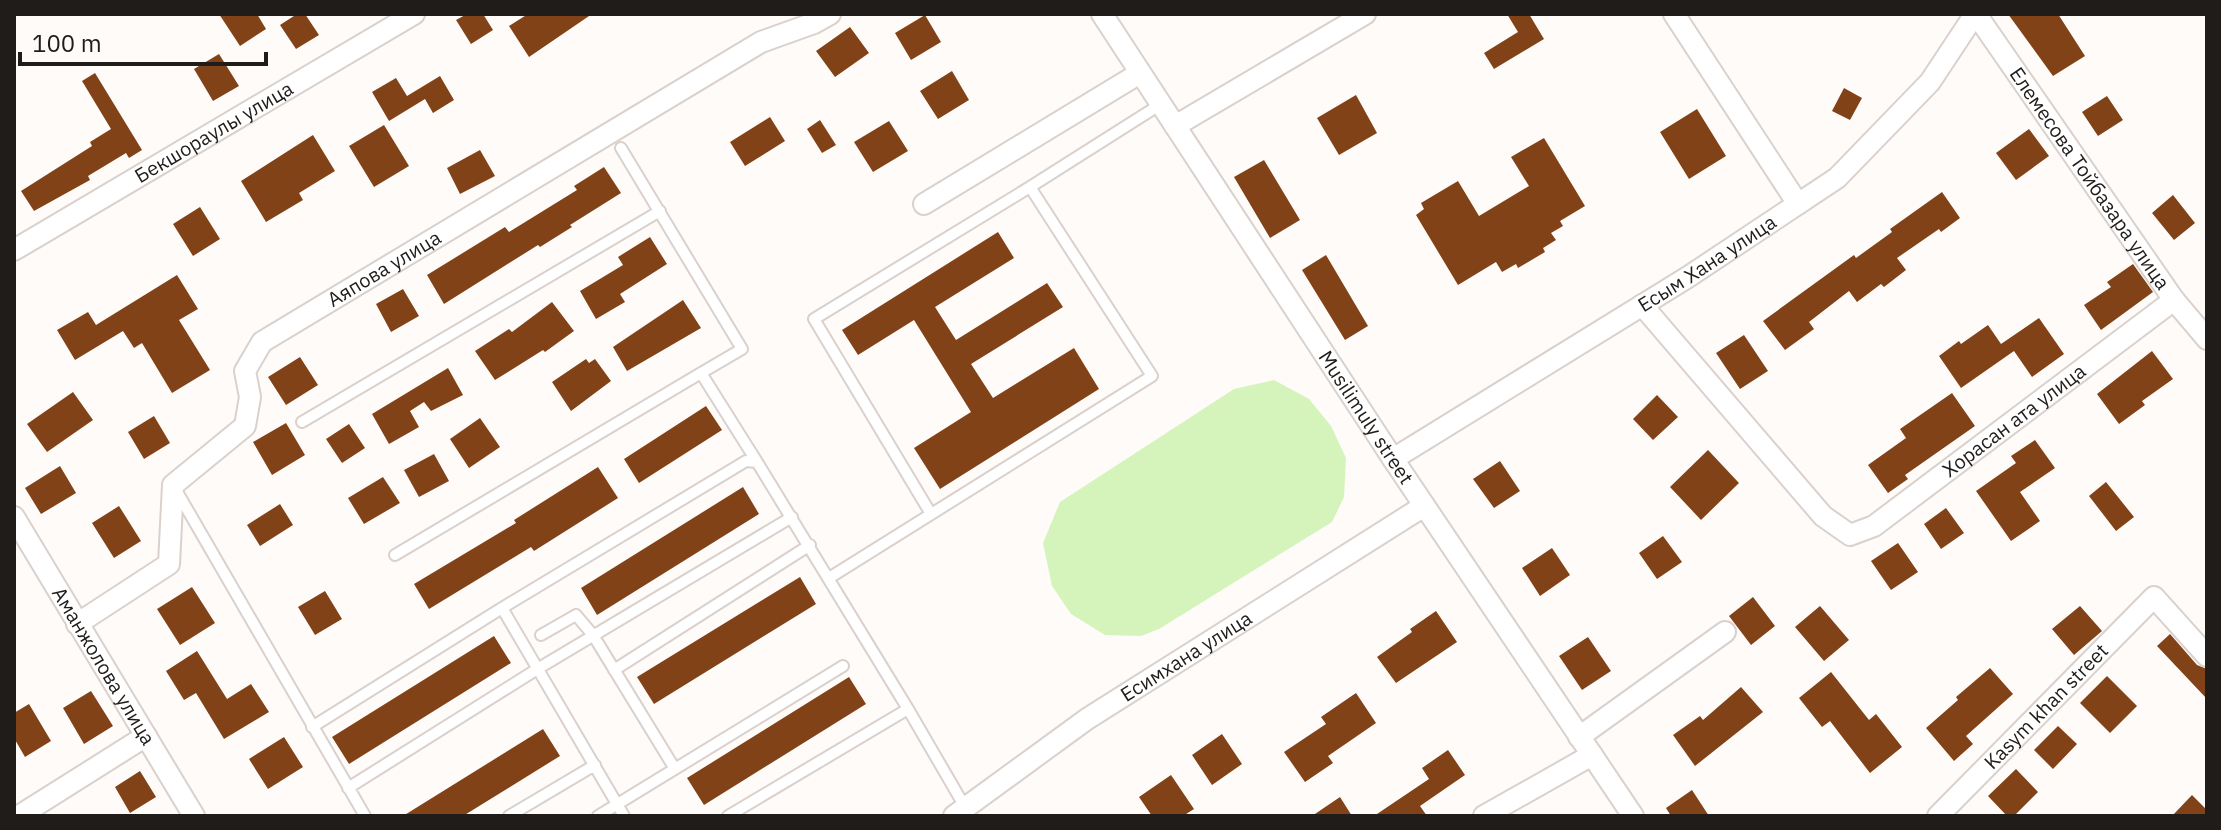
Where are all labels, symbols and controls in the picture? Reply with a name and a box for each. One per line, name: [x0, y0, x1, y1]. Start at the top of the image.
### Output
scale bar: [20, 16, 266, 66]
text: 100 m: [32, 27, 102, 59]
street label: Елемесова Тойбазара улица: [2004, 62, 2177, 295]
street label: Бекшораулы улица: [129, 74, 298, 189]
street label: Есым Хана улица: [1632, 208, 1782, 318]
street label: Аяпова улица: [322, 223, 446, 313]
street label: Musilimuly street: [1313, 345, 1420, 489]
street label: Хорасан ата улица: [1937, 357, 2091, 483]
street label: Аманжолова улица: [46, 582, 162, 750]
street label: Есимхана улица: [1115, 604, 1257, 708]
street label: Kasym khan street: [1978, 637, 2114, 775]

